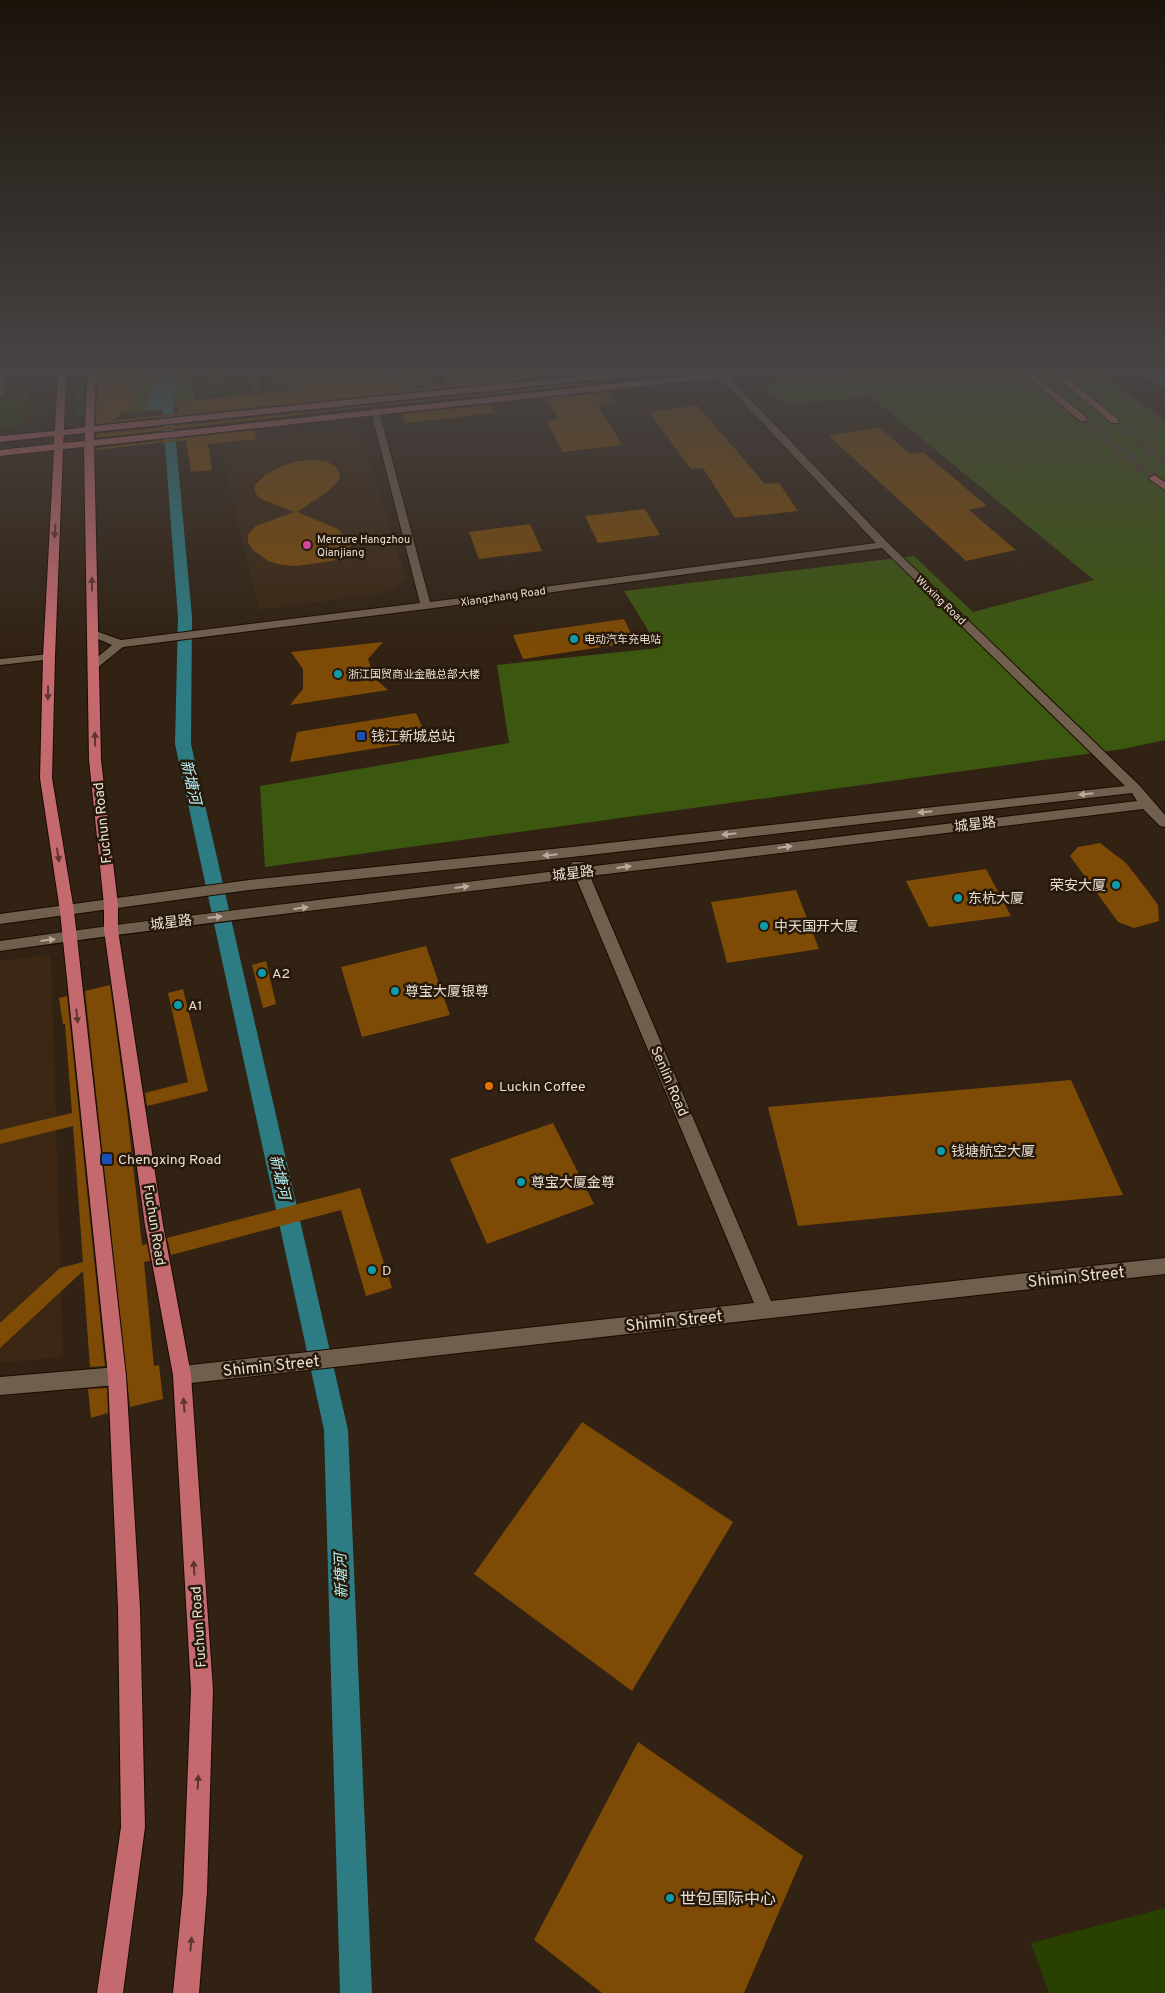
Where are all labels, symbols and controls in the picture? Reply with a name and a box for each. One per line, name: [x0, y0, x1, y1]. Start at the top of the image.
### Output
one-way arrow: [51, 523, 59, 539]
place label: Mercure Hangzhou Qianjiang: [317, 533, 410, 560]
marker: Mercure Hangzhou Qianjiang: [301, 539, 313, 551]
street label: Wuxing Road: [912, 573, 968, 628]
one-way arrow: [87, 576, 95, 592]
street label: Xiangzhang Road: [460, 584, 547, 610]
marker: 电动汽车充电站: [568, 633, 580, 645]
place label: 电动汽车充电站: [584, 633, 661, 647]
marker: 浙江国贸商业金融总部大楼: [332, 668, 344, 680]
place label: 浙江国贸商业金融总部大楼: [348, 668, 480, 682]
one-way arrow: [44, 686, 52, 702]
place label: 钱江新城总站: [371, 729, 455, 746]
one-way arrow: [91, 730, 99, 746]
marker: 钱江新城总站: [355, 730, 367, 742]
water label: 新塘河: [175, 758, 205, 809]
street label: Fuchun Road: [91, 781, 116, 864]
one-way arrow: [1078, 790, 1094, 798]
one-way arrow: [917, 808, 933, 816]
street label: 城星路: [953, 814, 997, 836]
one-way arrow: [720, 830, 736, 838]
one-way arrow: [777, 843, 793, 851]
one-way arrow: [54, 847, 62, 863]
one-way arrow: [541, 851, 557, 859]
street label: 城星路: [551, 863, 595, 885]
one-way arrow: [616, 863, 632, 871]
place label: 荣安大厦: [1050, 878, 1106, 895]
marker: 荣安大厦: [1110, 879, 1122, 891]
one-way arrow: [455, 883, 471, 891]
place label: 东杭大厦: [968, 890, 1024, 908]
marker: 东杭大厦: [952, 892, 964, 904]
one-way arrow: [294, 904, 310, 912]
street label: 城星路: [149, 912, 193, 934]
one-way arrow: [207, 913, 223, 921]
place label: 中天国开大厦: [774, 919, 858, 936]
marker: 中天国开大厦: [758, 920, 770, 932]
one-way arrow: [41, 935, 57, 943]
place label: A2: [272, 966, 290, 983]
marker: A2: [256, 967, 268, 979]
place label: 尊宝大厦银尊: [405, 984, 489, 1001]
marker: 尊宝大厦银尊: [389, 985, 401, 997]
place label: A1: [188, 998, 203, 1015]
marker: A1: [172, 999, 184, 1011]
one-way arrow: [74, 1009, 82, 1025]
street label: Senlin Road: [646, 1044, 691, 1119]
place label: Luckin Coffee: [499, 1079, 586, 1096]
marker: Luckin Coffee: [483, 1080, 495, 1092]
place label: 钱塘航空大厦: [951, 1143, 1035, 1161]
marker: 钱塘航空大厦: [935, 1145, 947, 1157]
marker: Chengxing Road: [100, 1152, 114, 1166]
place label: Chengxing Road: [118, 1152, 221, 1169]
water label: 新塘河: [264, 1153, 294, 1204]
place label: 尊宝大厦金尊: [531, 1175, 615, 1192]
marker: 尊宝大厦金尊: [515, 1176, 527, 1188]
street label: Fuchun Road: [139, 1184, 168, 1267]
place label: D: [382, 1263, 392, 1280]
street label: Shimin Street: [1027, 1263, 1126, 1293]
marker: D: [366, 1264, 378, 1276]
street label: Shimin Street: [625, 1307, 724, 1337]
street label: Shimin Street: [222, 1352, 321, 1382]
one-way arrow: [180, 1397, 188, 1413]
water label: 新塘河: [332, 1550, 353, 1599]
one-way arrow: [190, 1559, 198, 1575]
street label: Fuchun Road: [188, 1586, 211, 1668]
one-way arrow: [194, 1774, 202, 1790]
place label: 世包国际中心: [680, 1890, 776, 1910]
marker: 世包国际中心: [664, 1892, 676, 1904]
one-way arrow: [187, 1936, 195, 1952]

